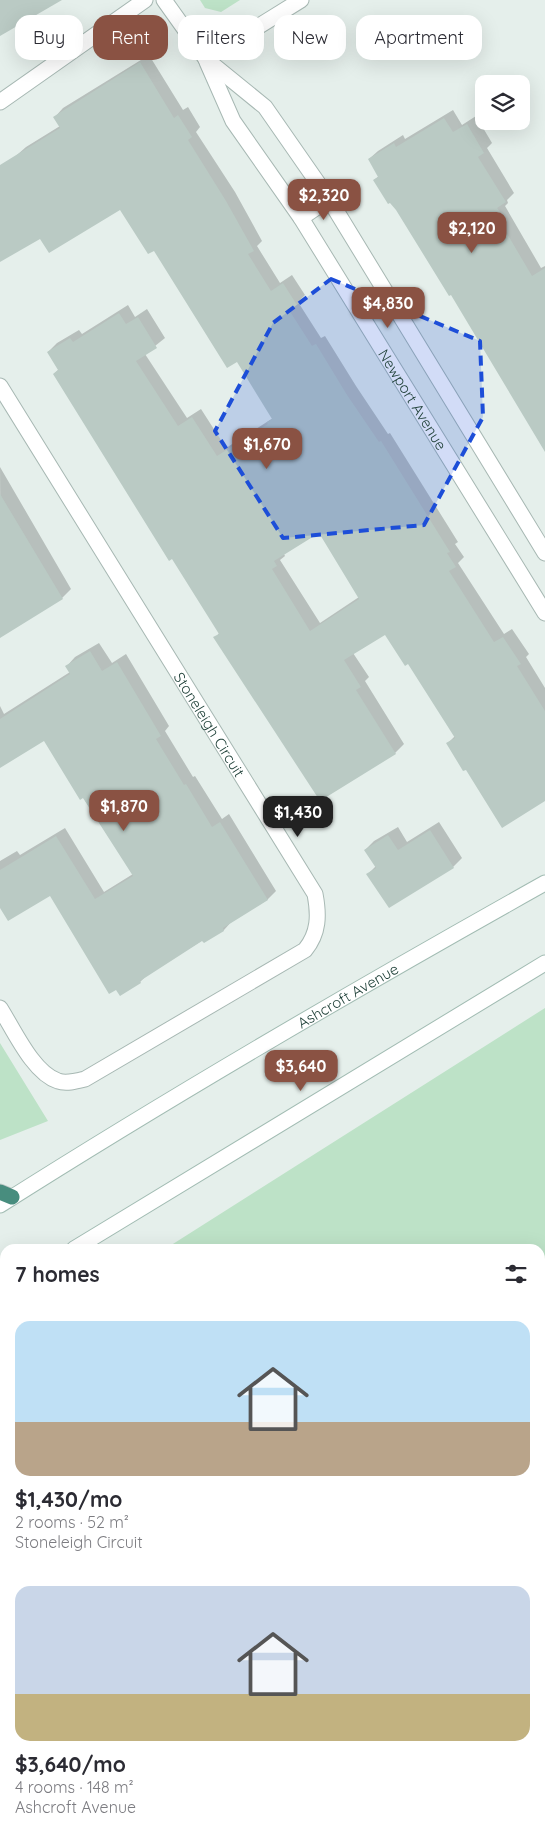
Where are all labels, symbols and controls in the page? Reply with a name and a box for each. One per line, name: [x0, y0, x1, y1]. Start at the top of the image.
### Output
chip: Buy: [15, 15, 83, 60]
chip: Rent: [93, 15, 168, 60]
chip: Filters: [178, 15, 264, 60]
chip: New: [274, 15, 346, 60]
chip: Apartment: [356, 15, 482, 60]
map controls: [475, 75, 530, 130]
button: layers: [475, 75, 530, 130]
pin: $2,320: [283, 178, 365, 221]
text: $2,320: [299, 185, 349, 205]
pin: $2,120: [431, 212, 513, 254]
text: $2,120: [448, 218, 496, 238]
pin: $4,830: [347, 286, 429, 329]
text: $4,830: [363, 293, 413, 313]
street label: Newport Avenue: [375, 345, 451, 453]
pin: $1,670: [226, 428, 308, 470]
text: $1,670: [243, 434, 291, 454]
street label: Stoneleigh Circuit: [170, 668, 249, 780]
pin: $1,870: [83, 790, 165, 832]
text: $1,870: [100, 796, 148, 816]
pin: $1,430: [257, 796, 339, 838]
text: $1,430: [274, 802, 322, 822]
street label: Ashcroft Avenue: [294, 959, 402, 1032]
pin: $3,640: [260, 1050, 342, 1092]
text: $3,640: [276, 1056, 326, 1076]
icon: filters: [502, 1260, 530, 1288]
text: 7 homes: [15, 1261, 100, 1287]
icon: home: [228, 1354, 318, 1444]
text: $1,430/mo: [15, 1486, 122, 1512]
text: 2 rooms · 52 m²: [15, 1512, 129, 1532]
text: Stoneleigh Circuit: [15, 1532, 143, 1552]
icon: home: [228, 1619, 318, 1709]
text: $3,640/mo: [15, 1751, 126, 1777]
text: 4 rooms · 148 m²: [15, 1777, 134, 1797]
text: Ashcroft Avenue: [15, 1797, 136, 1817]

